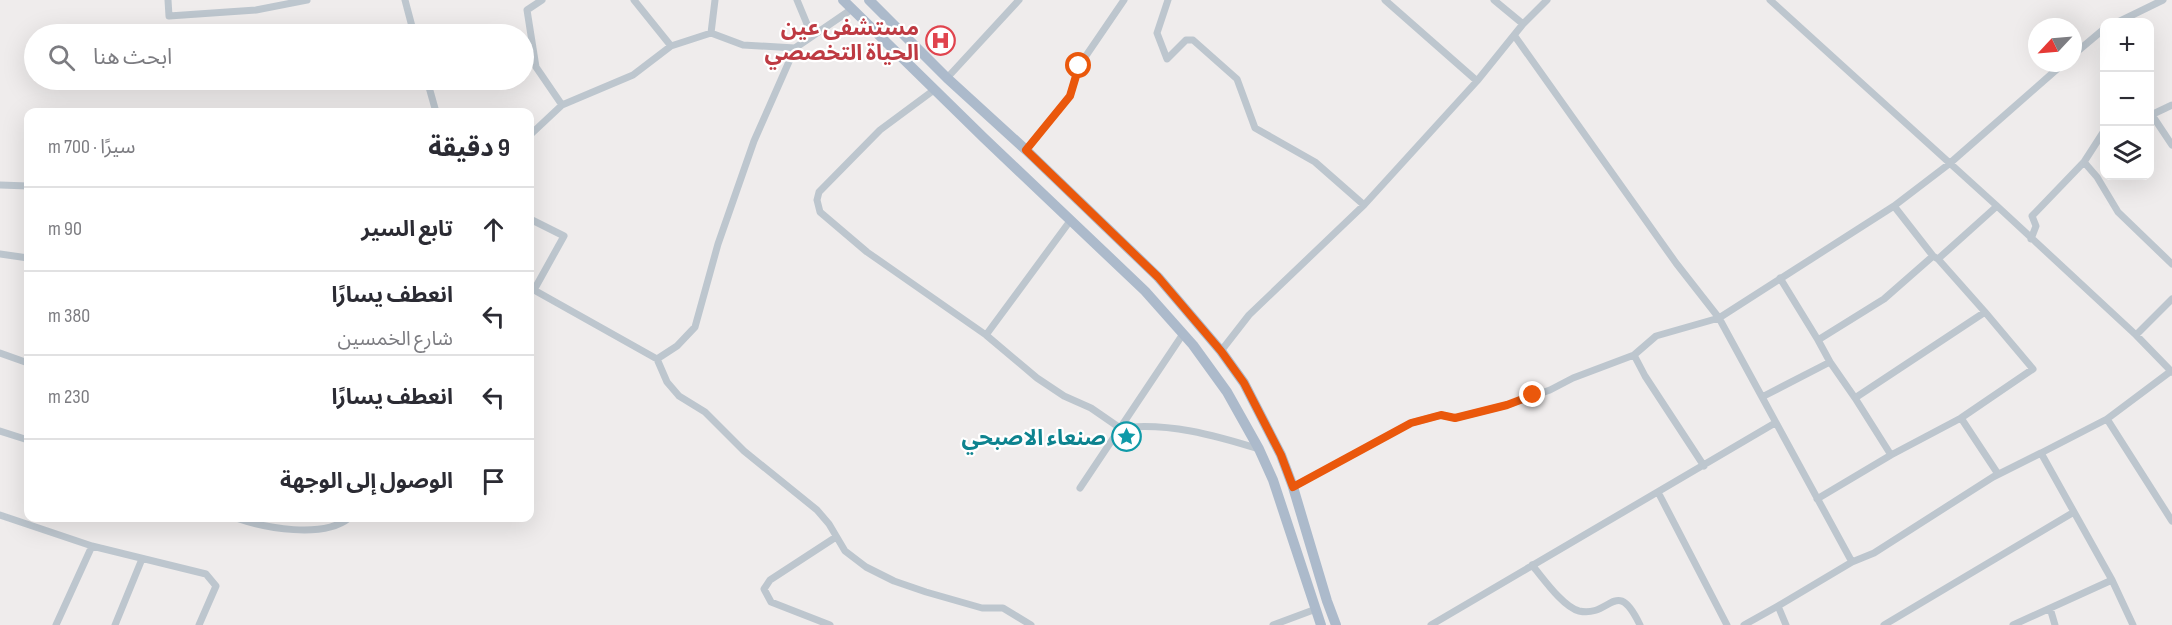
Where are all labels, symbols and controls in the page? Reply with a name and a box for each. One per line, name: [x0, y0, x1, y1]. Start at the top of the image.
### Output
place label: مستشفى عين الحياة التخصصي: [765, 15, 919, 70]
north arrow: [2028, 18, 2082, 72]
map controls: [2100, 18, 2154, 180]
button: +: [2100, 18, 2154, 72]
search box: [24, 24, 534, 90]
hospital icon: مستشفى عين الحياة التخصصي: [924, 24, 956, 56]
icon: search: [45, 41, 78, 74]
text: ابحث هنا: [93, 44, 172, 71]
route start: [1065, 52, 1091, 78]
button: −: [2100, 72, 2154, 126]
button: layers: [2100, 126, 2154, 180]
text: 9 دقيقة: [428, 133, 510, 164]
text: سيرًا · 700 m: [48, 135, 135, 159]
icon: ahead: [477, 213, 510, 246]
text: تابع السير: [361, 216, 453, 243]
text: 90 m: [48, 217, 82, 241]
text: انعطف يسارًا: [331, 282, 453, 309]
icon: left: [477, 300, 510, 333]
text: 380 m: [48, 304, 90, 328]
text: شارع الخمسين: [338, 327, 453, 351]
icon: left: [477, 381, 510, 414]
route end: [1519, 381, 1545, 407]
text: انعطف يسارًا: [331, 384, 453, 411]
text: 230 m: [48, 385, 90, 409]
place icon: صنعاء الاصبحي: [1111, 421, 1143, 453]
place label: صنعاء الاصبحي: [961, 425, 1106, 455]
icon: arrive: [477, 465, 510, 498]
text: الوصول إلى الوجهة: [280, 468, 453, 495]

